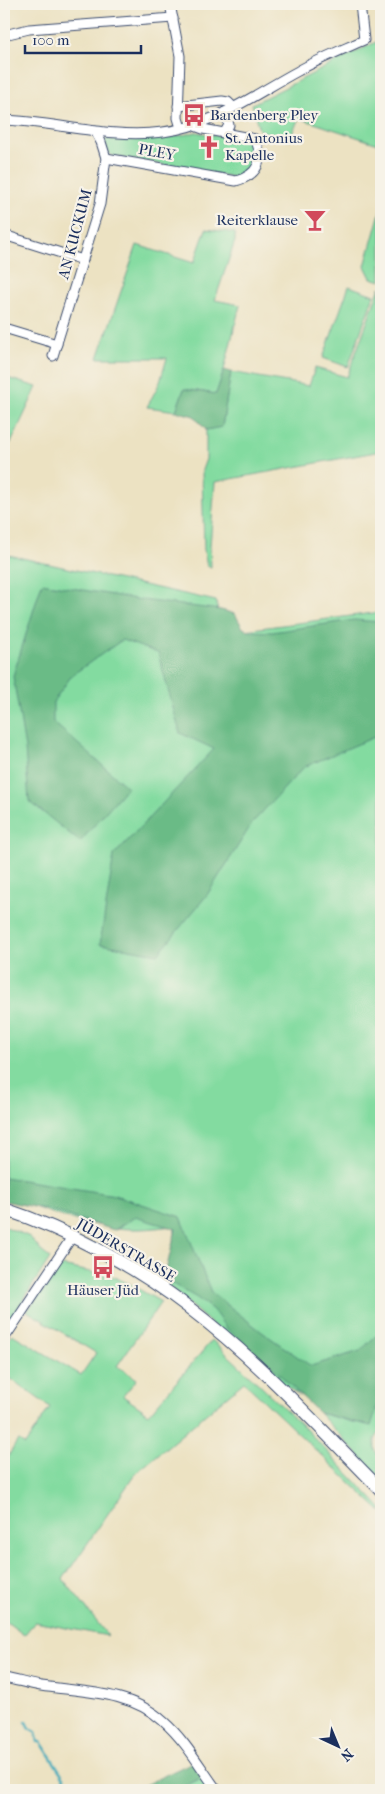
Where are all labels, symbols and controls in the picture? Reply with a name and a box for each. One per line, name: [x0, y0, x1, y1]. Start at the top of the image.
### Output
scale bar: [25, 22, 141, 54]
text: 100 m: [32, 31, 70, 49]
bus stop icon: Bardenberg Pley: [181, 102, 207, 128]
place label: Bardenberg Pley: [210, 106, 319, 124]
place label: St. Antonius Kapelle: [225, 129, 303, 164]
church icon: St. Antonius Kapelle: [196, 134, 222, 160]
street label: PLEY: [137, 140, 178, 164]
street label: AN KUCKUM: [54, 187, 96, 282]
bar icon: Reiterklause: [302, 207, 328, 233]
place label: Reiterklause: [216, 211, 299, 229]
street label: JÜDERSTRASSE: [72, 1214, 179, 1286]
bus stop icon: Häuser Jüd: [90, 1254, 116, 1280]
place label: Häuser Jüd: [67, 1281, 140, 1299]
north arrow: [312, 1722, 362, 1772]
text: N: [337, 1745, 356, 1765]

